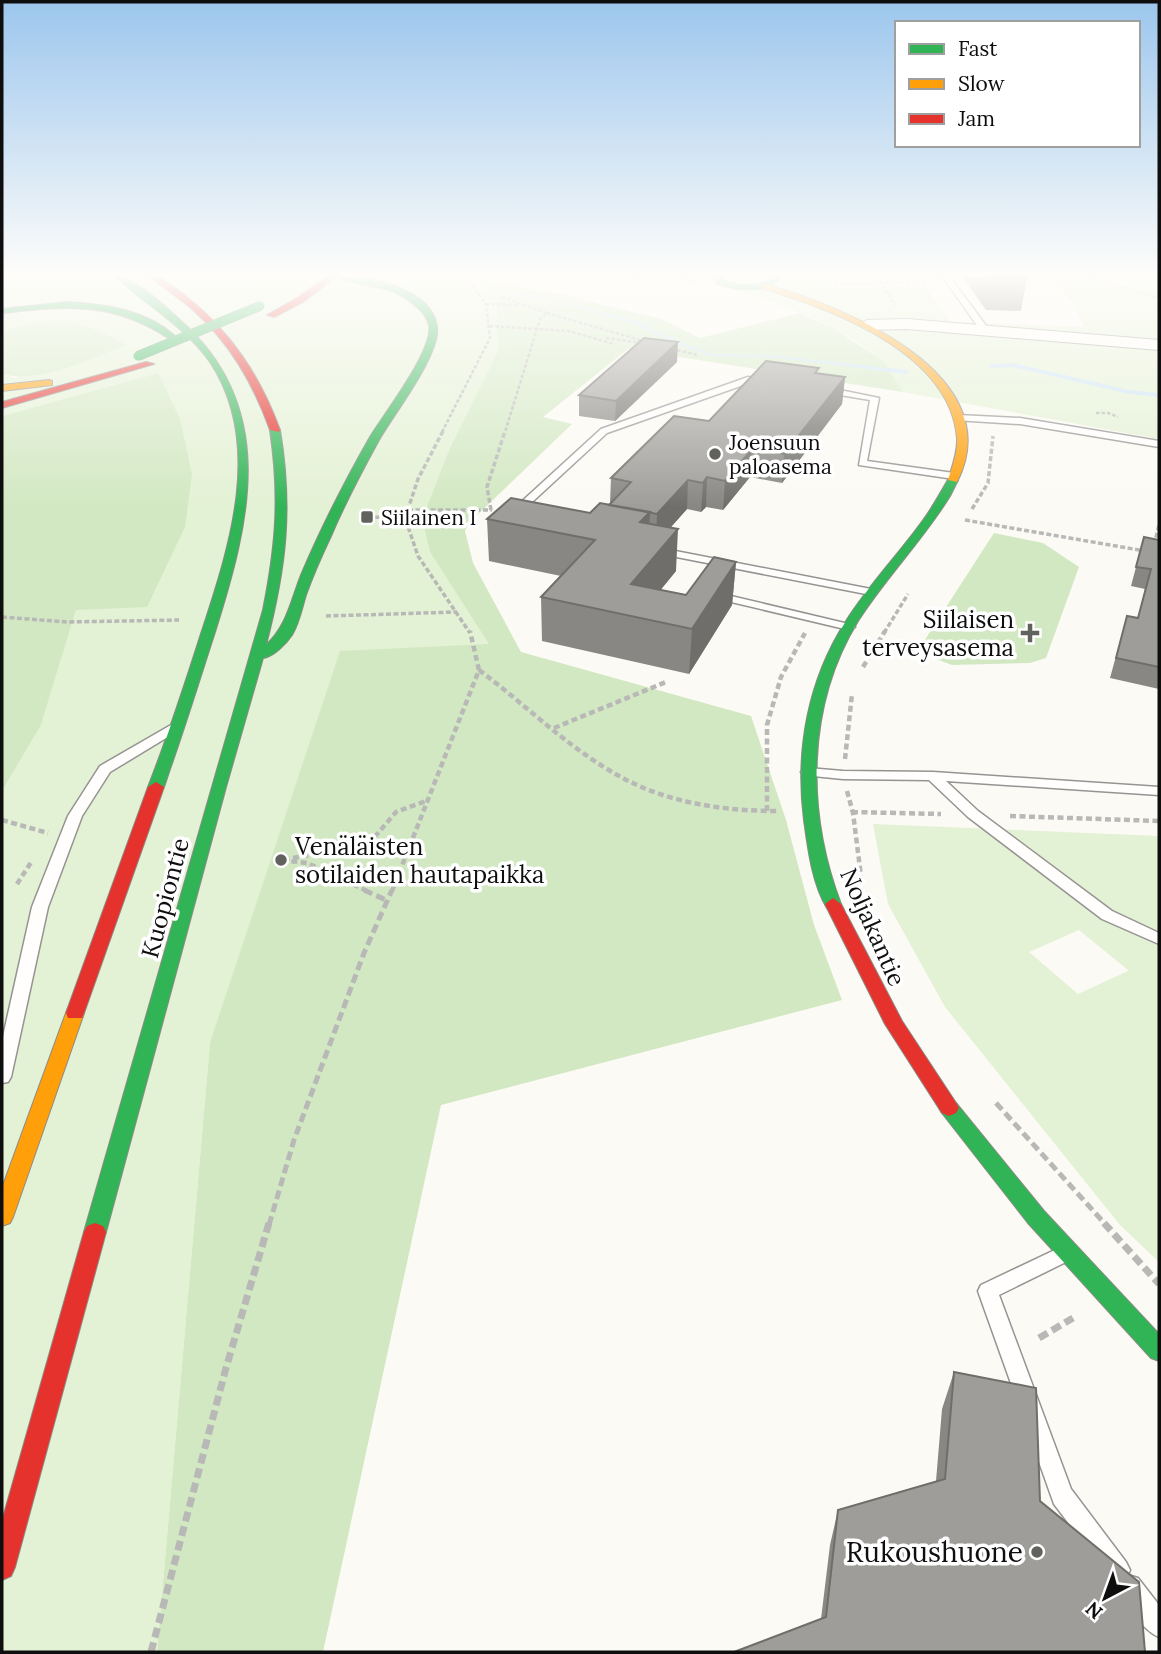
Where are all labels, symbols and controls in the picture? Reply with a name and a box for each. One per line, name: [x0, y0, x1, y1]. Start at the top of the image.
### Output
legend: [895, 21, 1140, 147]
text: Fast: [958, 35, 998, 62]
text: Slow: [958, 70, 1005, 97]
text: Jam: [957, 105, 995, 132]
place label: Joensuun paloasema: [728, 429, 832, 480]
marker: Joensuun paloasema: [707, 446, 723, 462]
place label: Siilainen I: [381, 504, 476, 531]
marker: Siilainen I: [359, 509, 375, 525]
place label: Siilaisen terveysasema: [862, 604, 1014, 663]
marker: Siilaisen terveysasema: [1020, 623, 1040, 643]
place label: Venäläisten sotilaiden hautapaikka: [294, 831, 544, 890]
street label: Kuopiontie: [134, 835, 196, 961]
marker: Venäläisten sotilaiden hautapaikka: [273, 852, 289, 868]
street label: Noljakantie: [833, 863, 913, 991]
place label: Rukoushuone: [846, 1534, 1023, 1570]
marker: Rukoushuone: [1029, 1544, 1045, 1560]
north arrow: [1070, 1563, 1140, 1633]
text: N: [1080, 1597, 1107, 1625]

